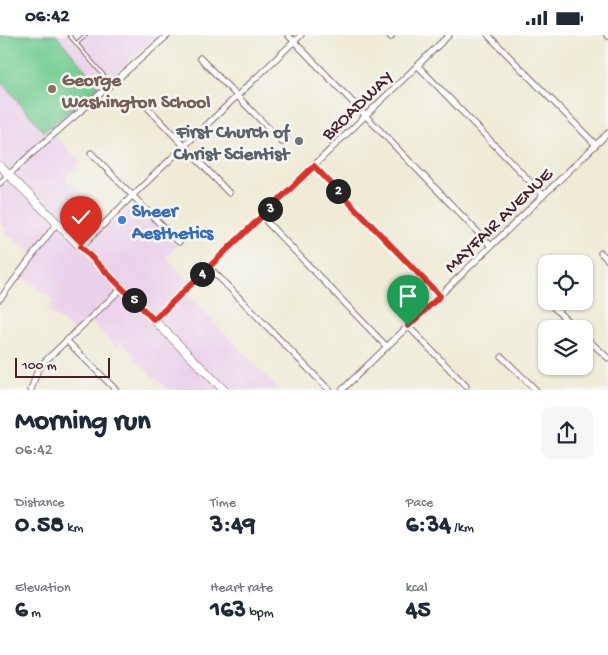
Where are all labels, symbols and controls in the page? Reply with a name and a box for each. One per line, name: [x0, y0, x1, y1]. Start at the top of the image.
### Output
text: 06:42: [25, 6, 70, 29]
street label: BROADWAY: [317, 67, 399, 147]
place label: George Washington School: [61, 70, 210, 115]
marker: George Washington School: [46, 83, 58, 95]
place label: First Church of Christ Scientist: [173, 122, 291, 167]
marker: First Church of Christ Scientist: [293, 135, 305, 147]
street label: MAYFAIR AVENUE: [440, 163, 559, 279]
pin: 2: [326, 179, 350, 203]
text: 2: [335, 183, 342, 200]
pin: [60, 196, 102, 247]
pin: 3: [258, 197, 282, 221]
place label: Sheer Aesthetics: [131, 201, 214, 246]
text: 3: [267, 201, 274, 218]
icon: check: [67, 203, 95, 231]
marker: Sheer Aesthetics: [116, 214, 128, 226]
map controls: [538, 255, 593, 375]
button: locate: [538, 255, 593, 310]
pin: 4: [190, 261, 214, 287]
text: 4: [199, 266, 206, 283]
pin: [387, 275, 429, 326]
icon: arrive: [394, 282, 422, 310]
pin: 5: [122, 287, 146, 313]
text: 5: [131, 292, 138, 309]
button: layers: [538, 320, 593, 375]
scale bar: [15, 355, 110, 378]
text: 100 m: [22, 358, 57, 375]
text: Morning run: [15, 406, 150, 439]
button: share: [541, 407, 593, 459]
text: 06:42: [15, 442, 53, 461]
text: Distance: [15, 495, 64, 512]
text: Time: [210, 495, 236, 512]
text: Pace: [406, 495, 433, 512]
text: 0.58: [15, 512, 64, 541]
text: 3:49: [210, 512, 256, 541]
text: 6:34: [406, 512, 451, 541]
text: km: [64, 520, 83, 537]
text: /km: [451, 520, 474, 537]
text: Elevation: [15, 580, 71, 597]
text: Heart rate: [210, 580, 273, 597]
text: kcal: [406, 580, 428, 597]
text: 6: [15, 597, 28, 626]
text: 163: [210, 597, 246, 626]
text: 45: [406, 597, 431, 626]
text: m: [28, 605, 41, 622]
text: bpm: [246, 605, 274, 622]

